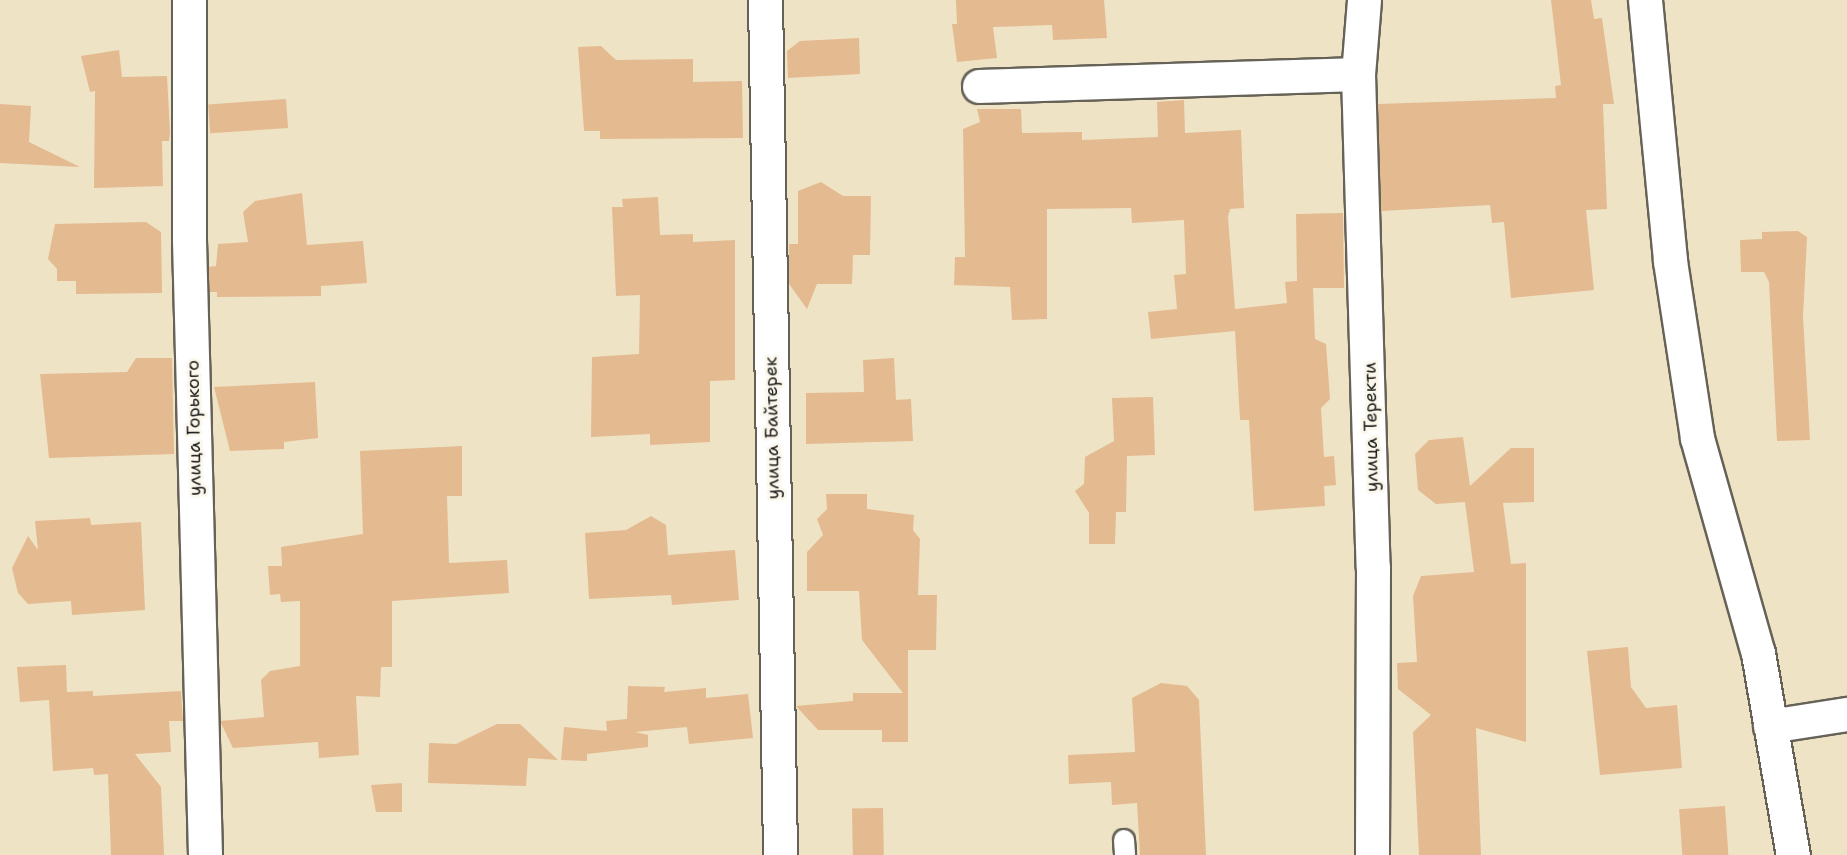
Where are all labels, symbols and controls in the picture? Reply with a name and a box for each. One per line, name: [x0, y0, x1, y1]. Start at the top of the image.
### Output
street label: улица Байтерек: [760, 356, 784, 500]
street label: улица Горького: [182, 360, 206, 496]
street label: улица Теректи: [1359, 362, 1383, 492]

